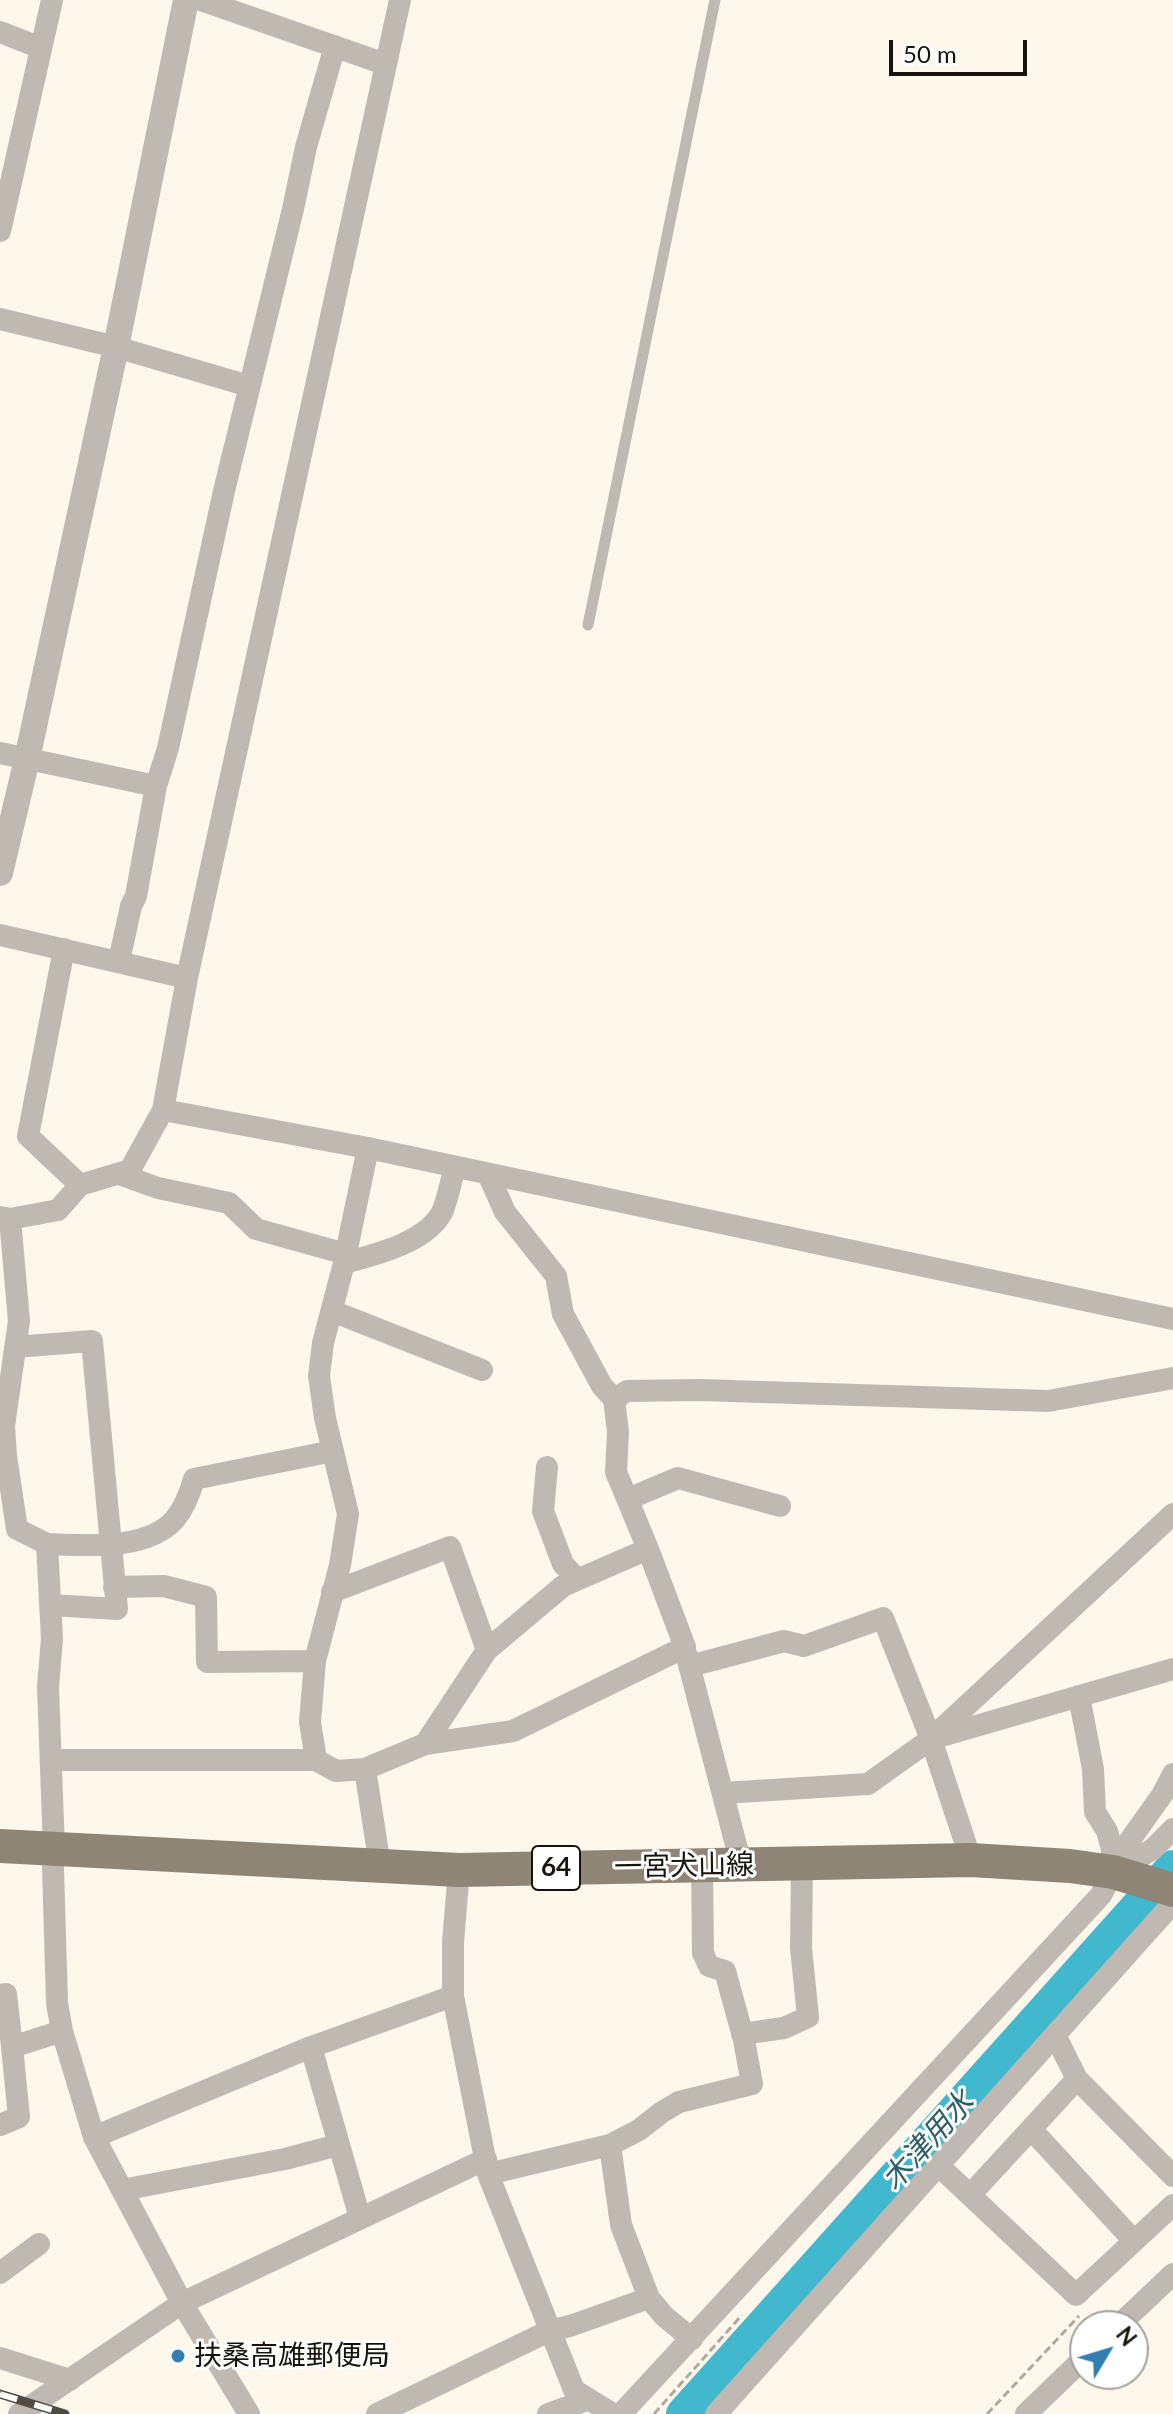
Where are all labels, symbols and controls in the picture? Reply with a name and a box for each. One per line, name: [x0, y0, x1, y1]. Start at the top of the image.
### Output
scale bar: [893, 24, 1031, 74]
text: 50 m: [903, 39, 957, 68]
road number: 64: [532, 1846, 580, 1890]
street label: 一宮犬山線: [614, 1848, 754, 1884]
water label: 木津用水: [874, 2084, 982, 2198]
north arrow: [1069, 2310, 1149, 2390]
text: N: [1111, 2321, 1143, 2351]
place label: 扶桑高雄郵便局: [194, 2339, 390, 2373]
marker: 扶桑高雄郵便局: [169, 2347, 187, 2365]

